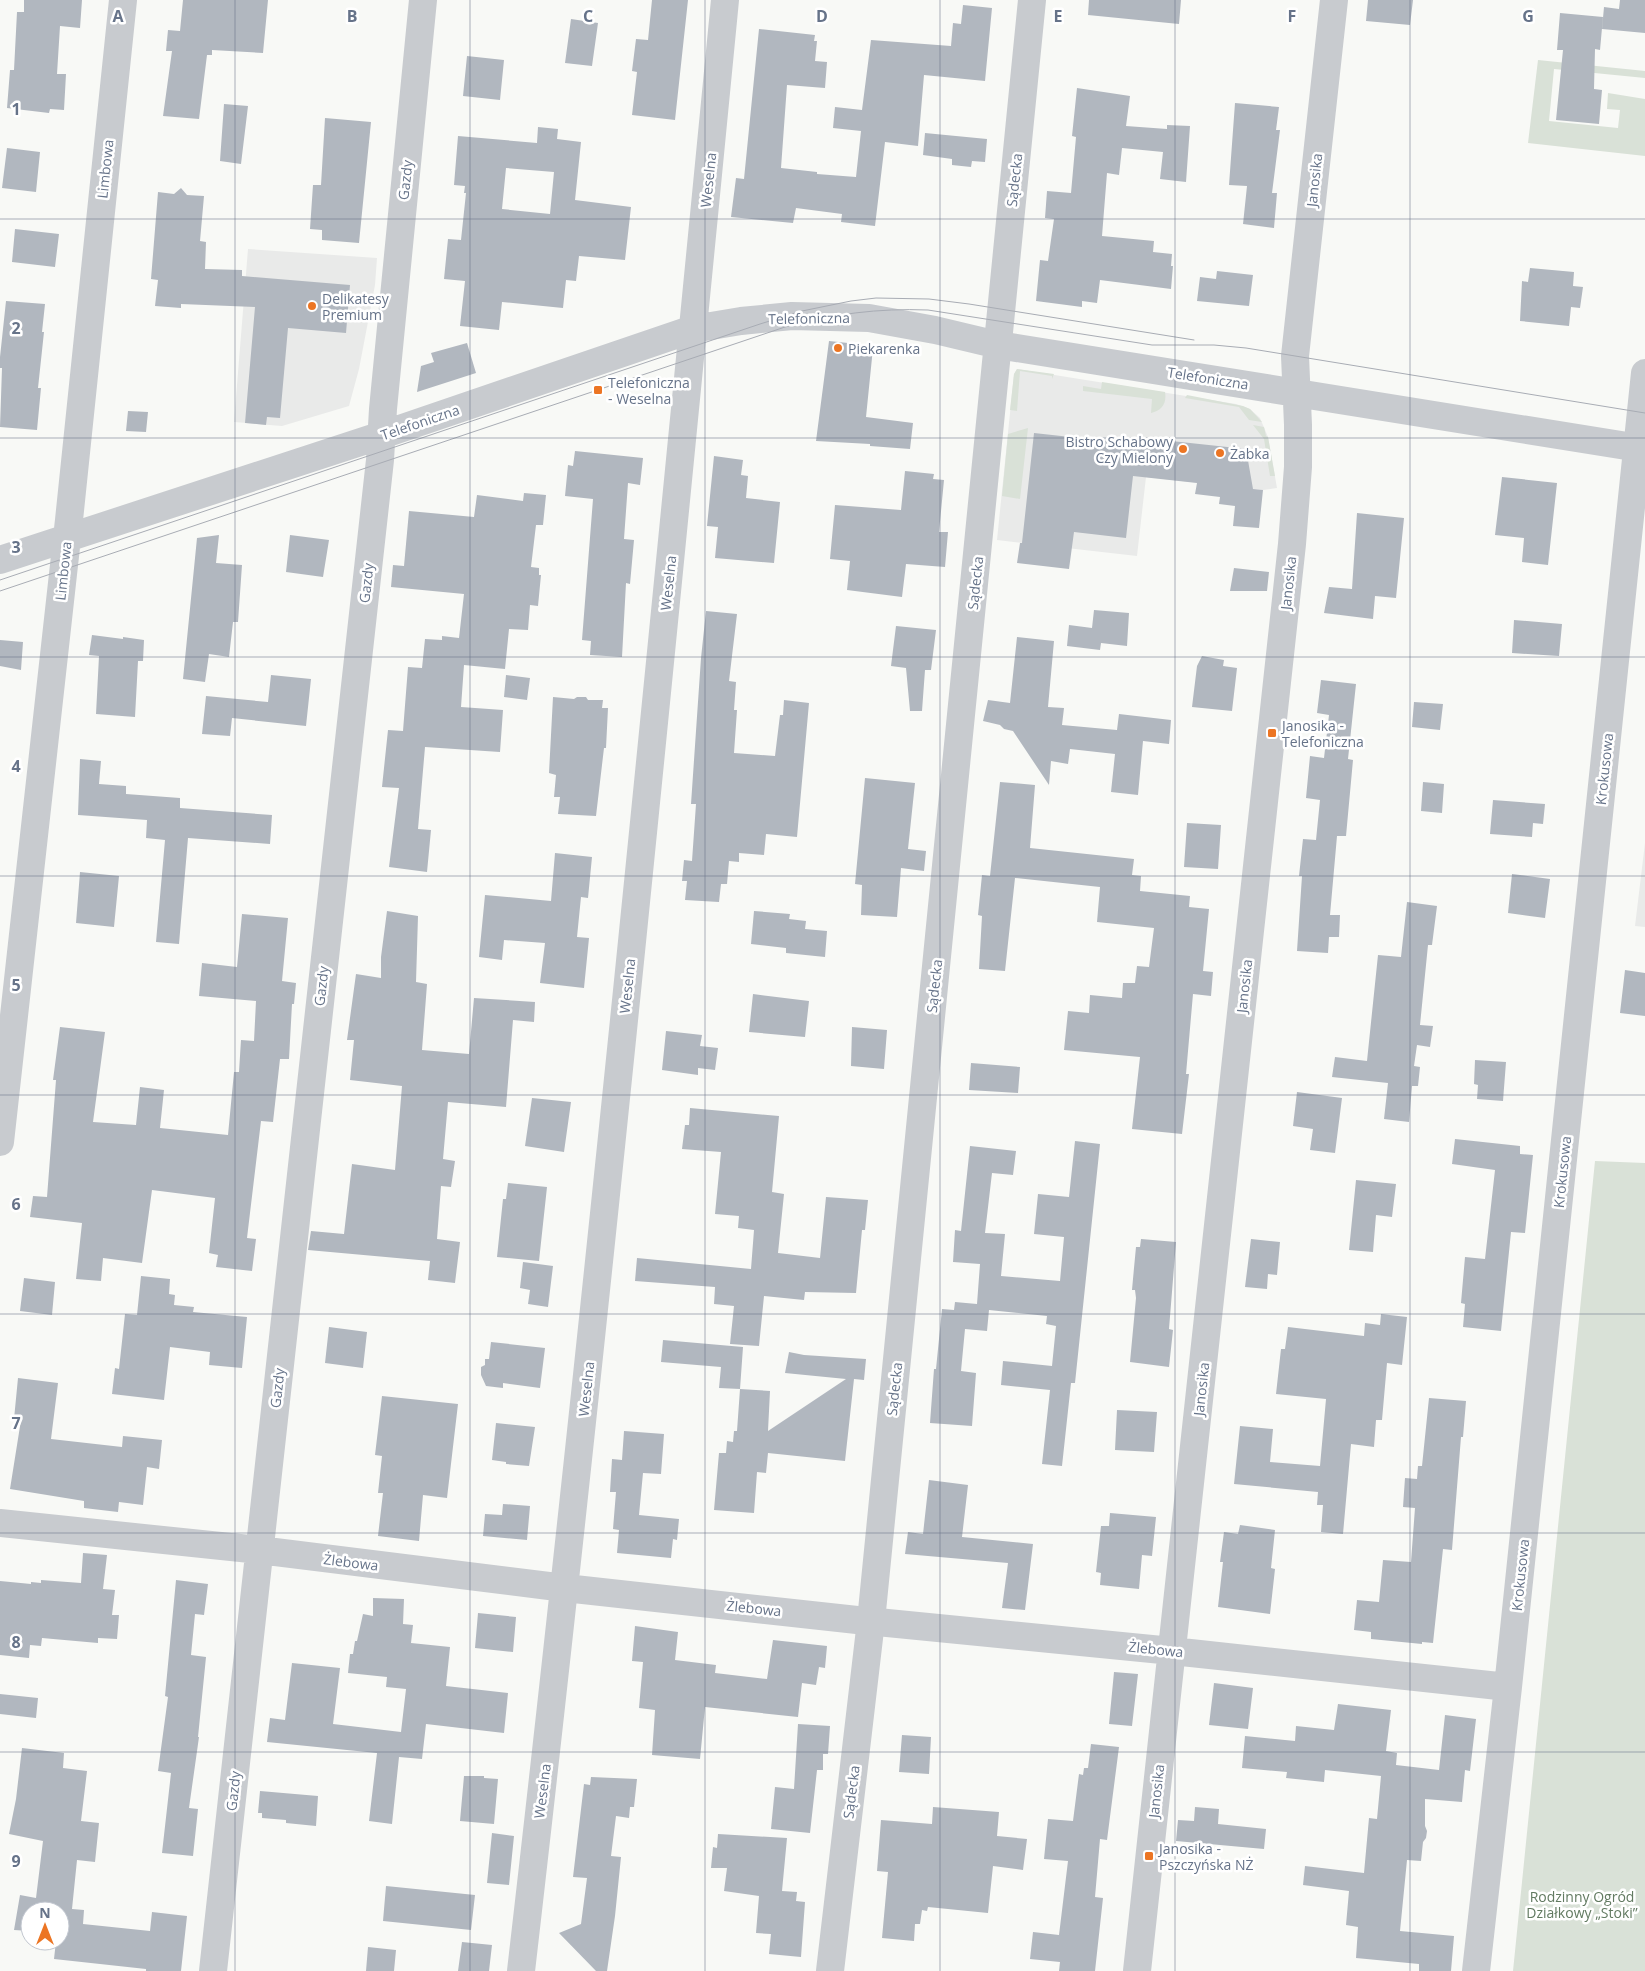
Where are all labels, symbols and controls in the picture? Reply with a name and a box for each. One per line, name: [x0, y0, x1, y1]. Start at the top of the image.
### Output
text: A: [112, 5, 124, 27]
text: B: [347, 5, 357, 27]
text: C: [583, 5, 593, 27]
text: D: [816, 5, 828, 27]
text: E: [1054, 5, 1063, 27]
text: F: [1288, 5, 1296, 27]
text: G: [1522, 5, 1534, 27]
text: 1: [11, 98, 21, 120]
street label: Limbowa: [92, 138, 118, 200]
street label: Weselna: [696, 152, 720, 208]
street label: Sądecka: [1002, 152, 1026, 208]
street label: Janosika: [1302, 152, 1326, 210]
street label: Gazdy: [393, 158, 417, 201]
place label: Delikatesy Premium: [322, 289, 390, 324]
marker: Delikatesy Premium: [306, 300, 318, 312]
street label: Telefoniczna: [768, 308, 850, 328]
text: 2: [11, 317, 21, 339]
place label: Piekarenka: [848, 339, 920, 358]
marker: Piekarenka: [832, 342, 844, 354]
street label: Telefoniczna: [1166, 362, 1250, 394]
place label: Telefoniczna - Weselna: [608, 373, 690, 408]
marker: Telefoniczna - Weselna: [592, 384, 604, 396]
street label: Telefoniczna: [378, 400, 462, 444]
place label: Bistro Schabowy Czy Mielony: [1065, 432, 1174, 467]
marker: Bistro Schabowy Czy Mielony: [1177, 443, 1189, 455]
place label: Żabka: [1230, 444, 1270, 463]
marker: Żabka: [1214, 447, 1226, 459]
text: 3: [11, 536, 21, 558]
street label: Limbowa: [50, 540, 76, 602]
street label: Weselna: [656, 555, 680, 611]
street label: Sądecka: [963, 555, 987, 611]
street label: Janosika: [1276, 555, 1300, 613]
street label: Gazdy: [354, 561, 378, 604]
place label: Janosika - Telefoniczna: [1280, 716, 1364, 751]
marker: Janosika - Telefoniczna: [1266, 727, 1278, 739]
street label: Krokusowa: [1591, 732, 1617, 806]
text: 4: [11, 755, 21, 777]
street label: Weselna: [615, 958, 639, 1014]
street label: Sądecka: [922, 958, 946, 1014]
street label: Janosika: [1232, 958, 1256, 1016]
street label: Gazdy: [309, 964, 333, 1007]
text: 5: [11, 974, 21, 996]
street label: Krokusowa: [1549, 1135, 1575, 1209]
text: 6: [11, 1193, 21, 1215]
street label: Weselna: [574, 1361, 598, 1417]
street label: Sądecka: [882, 1361, 906, 1417]
street label: Janosika: [1189, 1361, 1213, 1419]
street label: Gazdy: [265, 1366, 289, 1409]
text: 7: [11, 1412, 21, 1434]
street label: Krokusowa: [1507, 1538, 1533, 1612]
street label: Żlebowa: [323, 1549, 379, 1575]
street label: Żlebowa: [726, 1596, 782, 1620]
text: 8: [11, 1631, 21, 1653]
street label: Żlebowa: [1128, 1637, 1184, 1661]
street label: Weselna: [529, 1762, 555, 1820]
street label: Janosika: [1144, 1763, 1168, 1821]
street label: Sądecka: [838, 1764, 864, 1820]
street label: Gazdy: [221, 1769, 245, 1812]
place label: Janosika - Pszczyńska NŻ: [1157, 1839, 1254, 1874]
text: 9: [11, 1850, 21, 1872]
marker: Janosika - Pszczyńska NŻ: [1143, 1850, 1155, 1862]
park label: Rodzinny Ogród Działkowy „Stoki”: [1526, 1887, 1638, 1922]
north arrow: [20, 1901, 70, 1951]
text: N: [39, 1903, 51, 1922]

